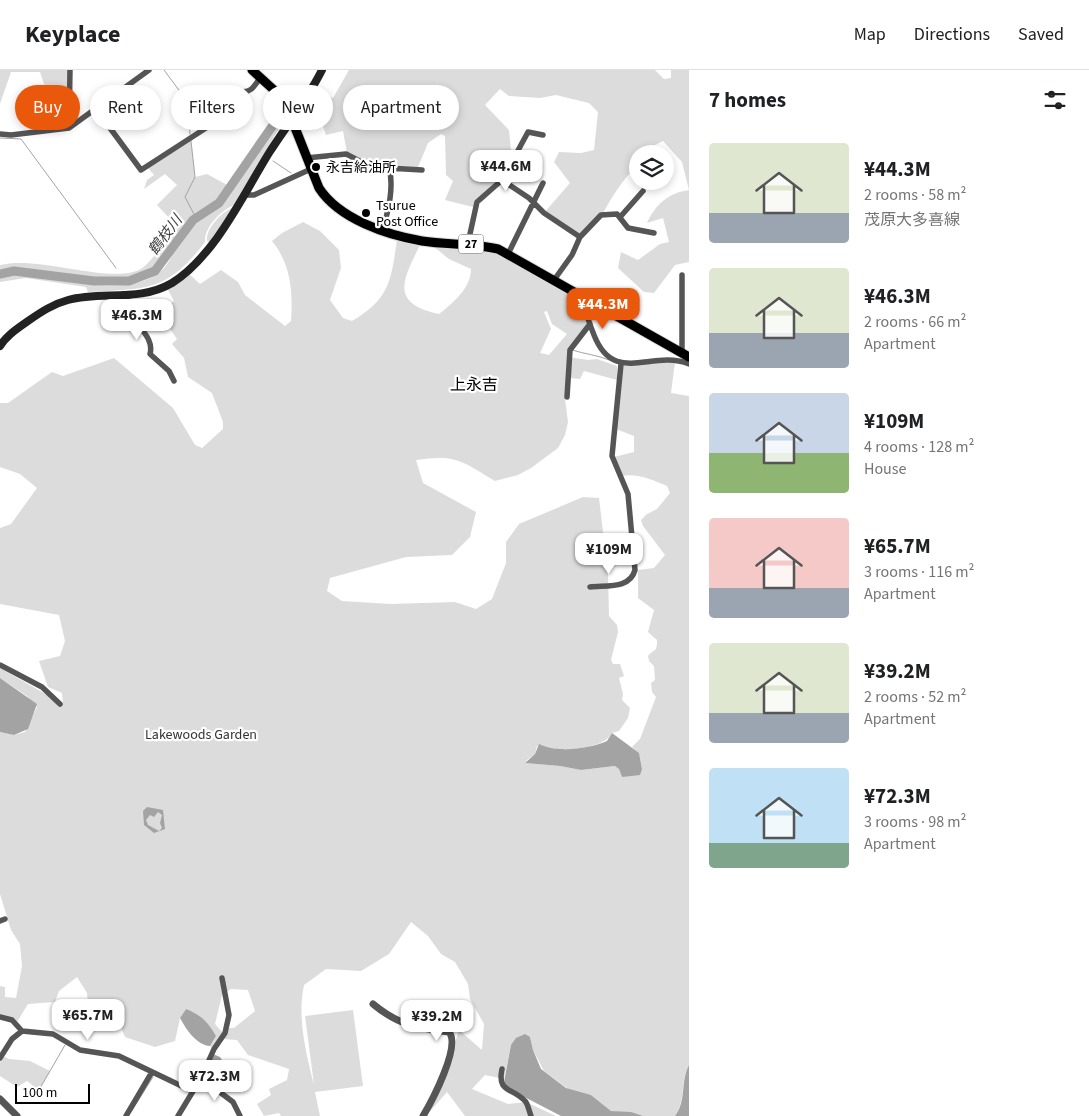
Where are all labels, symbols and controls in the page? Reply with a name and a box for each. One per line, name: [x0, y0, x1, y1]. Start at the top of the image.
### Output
text: Keyplace: [25, 17, 120, 52]
text: Map: [854, 22, 886, 47]
text: Directions: [914, 22, 990, 47]
text: Saved: [1018, 22, 1064, 47]
chip: Buy: [15, 85, 80, 130]
chip: Rent: [90, 85, 161, 130]
chip: Filters: [171, 85, 253, 130]
chip: New: [263, 85, 333, 130]
chip: Apartment: [343, 85, 459, 130]
text: 7 homes: [709, 85, 786, 115]
icon: filters: [1041, 86, 1069, 114]
map controls: [629, 145, 674, 190]
button: layers: [629, 145, 674, 190]
pin: ¥44.6M: [465, 150, 547, 192]
text: ¥44.3M: [864, 154, 931, 184]
text: ¥44.6M: [481, 155, 531, 177]
place label: 永吉給油所: [326, 158, 396, 178]
marker: 永吉給油所: [310, 161, 322, 173]
icon: home: [749, 163, 809, 223]
text: 2 rooms · 58 m²: [864, 184, 966, 206]
place label: Tsurue Post Office: [376, 196, 438, 232]
marker: Tsurue Post Office: [360, 207, 372, 219]
water label: 鶴枝川: [143, 209, 189, 260]
text: 茂原大多喜線: [864, 209, 960, 231]
road number: 27: [458, 234, 484, 253]
text: ¥46.3M: [864, 281, 931, 311]
pin: ¥44.3M: [562, 288, 644, 330]
icon: home: [749, 288, 809, 348]
text: ¥44.3M: [578, 293, 628, 315]
pin: ¥46.3M: [96, 298, 178, 341]
text: ¥46.3M: [112, 304, 162, 326]
text: 2 rooms · 66 m²: [864, 311, 966, 333]
text: Apartment: [864, 333, 936, 355]
district label: 上永吉: [450, 374, 498, 396]
text: ¥109M: [864, 406, 924, 436]
icon: home: [749, 413, 809, 473]
text: 4 rooms · 128 m²: [864, 436, 974, 458]
text: House: [864, 458, 906, 480]
text: ¥65.7M: [864, 531, 931, 561]
pin: ¥109M: [574, 532, 644, 575]
text: ¥109M: [586, 538, 632, 560]
icon: home: [749, 538, 809, 598]
text: 3 rooms · 116 m²: [864, 561, 974, 583]
text: Apartment: [864, 583, 936, 605]
text: ¥39.2M: [864, 656, 931, 686]
icon: home: [749, 663, 809, 723]
text: 2 rooms · 52 m²: [864, 686, 966, 708]
text: Apartment: [864, 708, 936, 730]
park label: Lakewoods Garden: [145, 725, 257, 745]
text: ¥72.3M: [864, 781, 931, 811]
icon: home: [749, 788, 809, 848]
text: 3 rooms · 98 m²: [864, 811, 966, 833]
text: Apartment: [864, 833, 936, 855]
pin: ¥65.7M: [47, 998, 129, 1041]
pin: ¥39.2M: [396, 1000, 478, 1042]
text: ¥65.7M: [63, 1004, 113, 1026]
text: ¥39.2M: [412, 1005, 462, 1027]
pin: ¥72.3M: [174, 1060, 256, 1102]
text: ¥72.3M: [190, 1065, 240, 1087]
scale bar: [15, 1081, 90, 1104]
text: 100 m: [22, 1083, 57, 1103]

